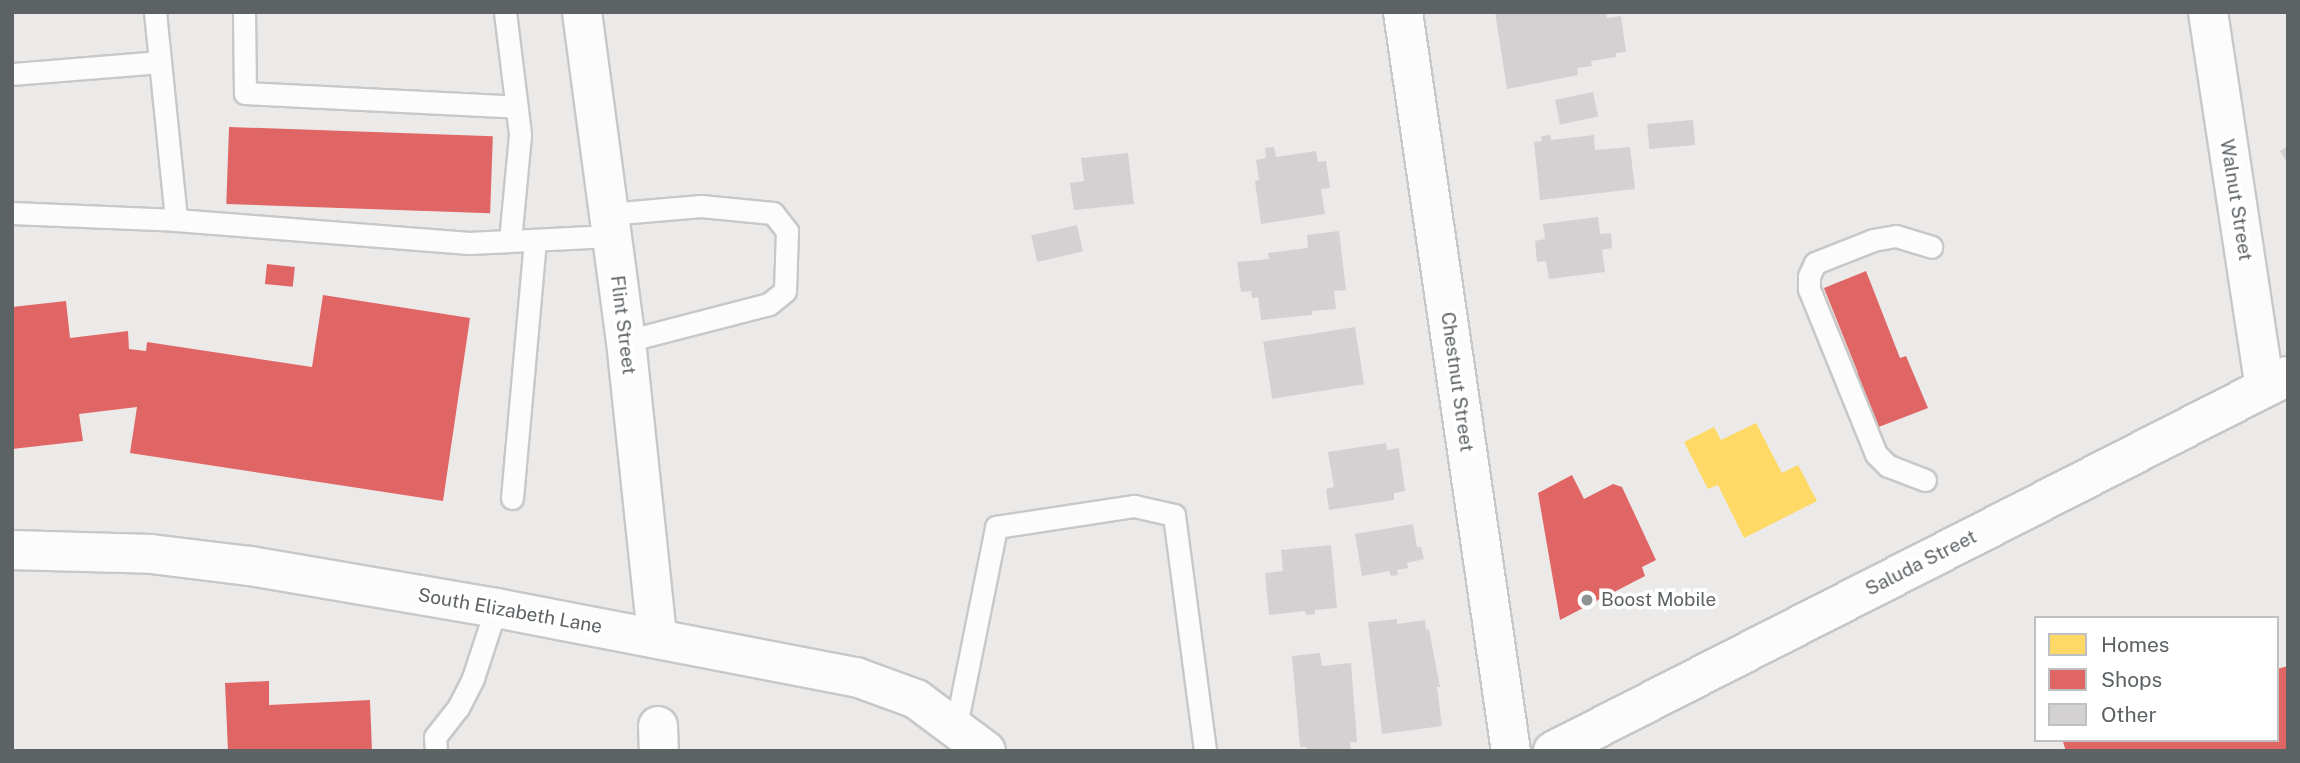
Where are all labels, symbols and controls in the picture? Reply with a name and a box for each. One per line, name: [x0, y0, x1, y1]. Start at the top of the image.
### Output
street label: Walnut Street: [2215, 137, 2257, 263]
street label: Flint Street: [606, 274, 640, 376]
street label: Chestnut Street: [1436, 311, 1478, 453]
street label: Saluda Street: [1862, 525, 1980, 601]
street label: South Elizabeth Lane: [416, 584, 604, 638]
place label: Boost Mobile: [1601, 589, 1716, 611]
marker: Boost Mobile: [1579, 592, 1595, 608]
legend: [2034, 616, 2279, 742]
text: Homes: [2101, 632, 2169, 657]
text: Shops: [2101, 667, 2162, 692]
text: Other: [2101, 702, 2157, 727]

